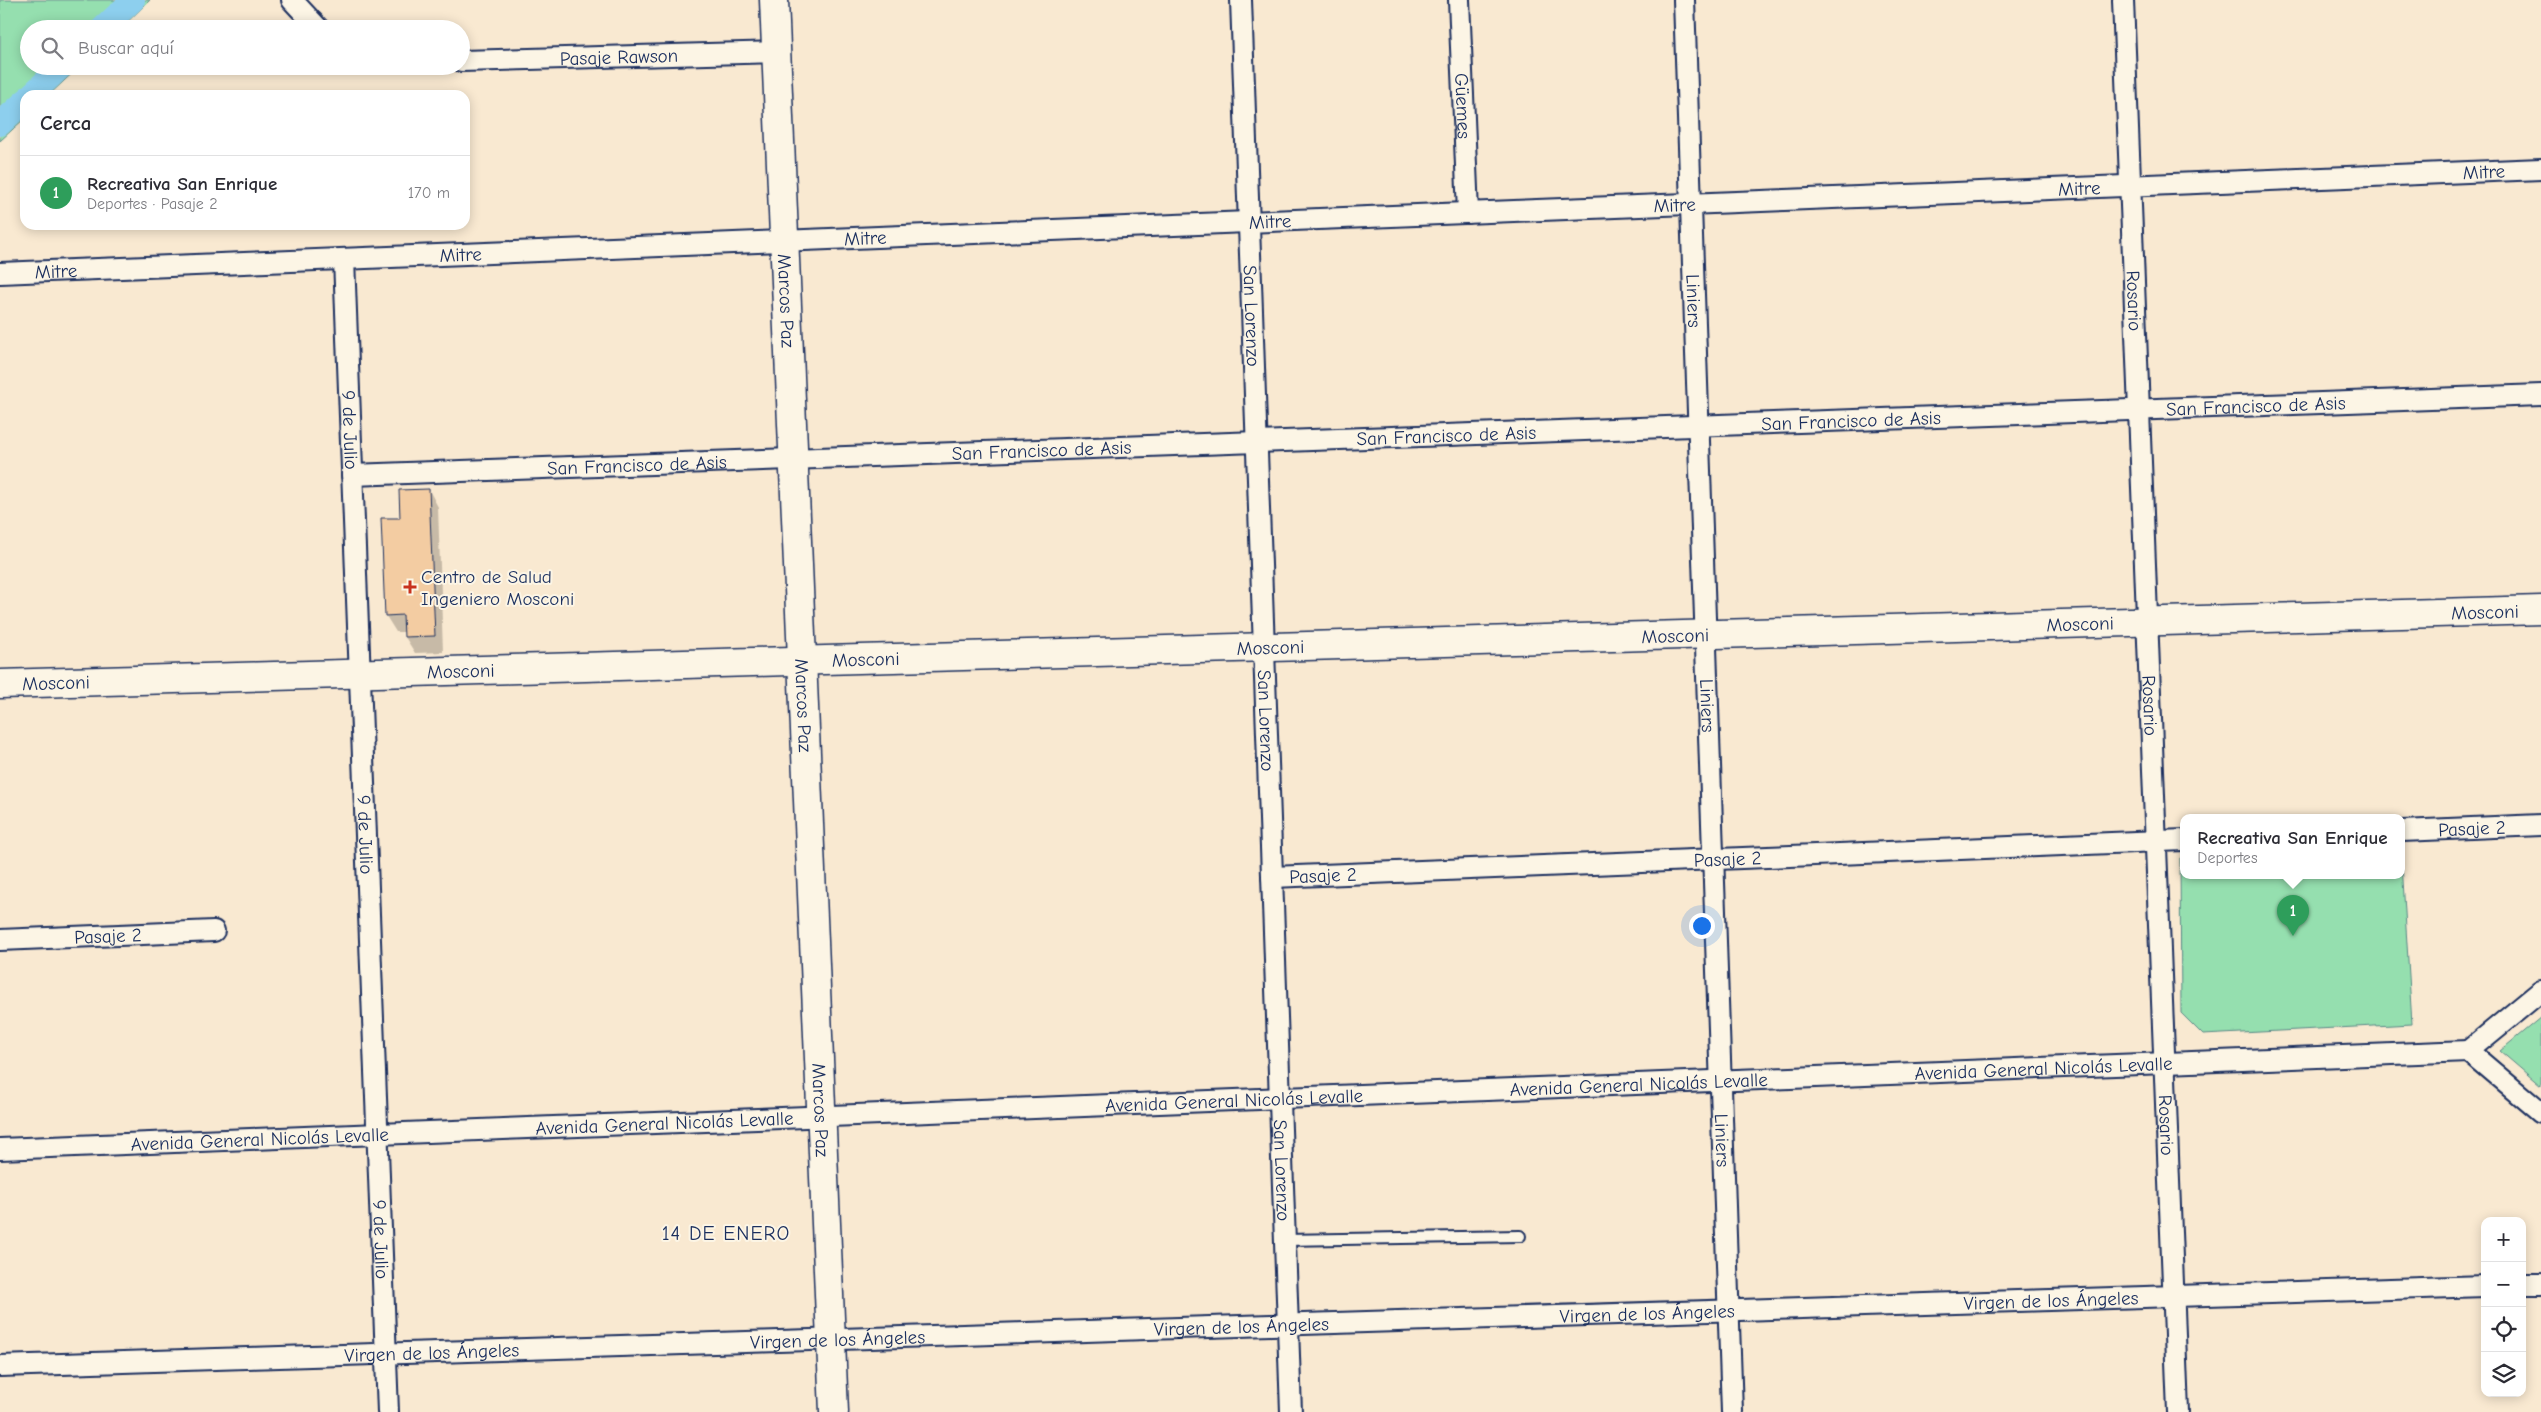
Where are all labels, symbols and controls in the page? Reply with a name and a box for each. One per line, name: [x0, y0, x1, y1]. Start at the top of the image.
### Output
search box: [20, 20, 470, 75]
icon: search: [38, 34, 66, 62]
text: Buscar aquí: [78, 37, 174, 59]
street label: Pasaje Rawson: [559, 45, 678, 70]
street label: Güemes: [1450, 73, 1475, 139]
text: Cerca: [40, 111, 91, 135]
street label: Mitre: [2462, 160, 2506, 184]
text: Recreativa San Enrique: [87, 173, 277, 195]
street label: Mitre: [2058, 177, 2101, 201]
text: 1: [53, 184, 59, 202]
text: 170 m: [408, 184, 450, 202]
street label: Mitre: [1653, 194, 1696, 217]
text: Deportes · Pasaje 2: [87, 195, 218, 213]
street label: Mitre: [1248, 210, 1292, 234]
street label: Mitre: [844, 227, 887, 250]
street label: Mitre: [439, 243, 482, 267]
street label: Marcos Paz: [773, 253, 799, 348]
street label: Mitre: [34, 260, 78, 284]
street label: San Lorenzo: [1238, 265, 1264, 367]
street label: Rosario: [2122, 270, 2146, 332]
street label: Liniers: [1681, 274, 1705, 328]
street label: 9 de Julio: [337, 390, 362, 470]
street label: San Francisco de Asis: [2166, 392, 2346, 421]
street label: San Francisco de Asis: [1761, 407, 1941, 435]
street label: San Francisco de Asis: [1356, 422, 1537, 450]
street label: San Francisco de Asis: [951, 437, 1132, 465]
street label: San Francisco de Asis: [547, 451, 727, 480]
place label: Centro de Salud Ingeniero Mosconi: [421, 566, 574, 610]
marker: Centro de Salud Ingeniero Mosconi: [403, 580, 417, 594]
street label: Mosconi: [2451, 601, 2519, 625]
street label: Mosconi: [2046, 612, 2114, 636]
street label: Mosconi: [1641, 624, 1710, 648]
street label: Mosconi: [1236, 636, 1305, 660]
street label: Mosconi: [831, 648, 900, 672]
street label: Marcos Paz: [790, 658, 816, 753]
street label: Mosconi: [427, 660, 495, 684]
street label: San Lorenzo: [1253, 669, 1278, 772]
street label: Mosconi: [22, 671, 90, 695]
street label: Rosario: [2137, 675, 2162, 736]
street label: Liniers: [1695, 678, 1719, 733]
street label: 9 de Julio: [352, 795, 377, 875]
popup: [2180, 814, 2405, 879]
street label: Pasaje 2: [2438, 817, 2506, 841]
text: Recreativa San Enrique: [2197, 827, 2388, 849]
street label: Pasaje 2: [1693, 847, 1762, 872]
text: Deportes: [2197, 849, 2258, 867]
street label: Pasaje 2: [1289, 864, 1357, 888]
pin: 1: [2277, 895, 2309, 936]
your location: [1689, 913, 1715, 939]
street label: Pasaje 2: [74, 924, 142, 949]
street label: Avenida General Nicolás Levalle: [1914, 1053, 2173, 1085]
street label: Marcos Paz: [807, 1063, 833, 1157]
street label: Avenida General Nicolás Levalle: [1509, 1069, 1768, 1101]
street label: Avenida General Nicolás Levalle: [1105, 1085, 1364, 1117]
street label: Rosario: [2154, 1094, 2178, 1156]
street label: Avenida General Nicolás Levalle: [535, 1107, 794, 1140]
street label: Liniers: [1710, 1113, 1734, 1168]
street label: San Lorenzo: [1269, 1119, 1294, 1221]
street label: Avenida General Nicolás Levalle: [130, 1124, 389, 1156]
street label: 9 de Julio: [368, 1199, 393, 1279]
map controls: [2481, 1217, 2526, 1397]
button: +: [2481, 1217, 2526, 1262]
district label: 14 DE ENERO: [662, 1222, 790, 1245]
button: −: [2481, 1262, 2526, 1307]
street label: Virgen de los Ángeles: [1963, 1287, 2139, 1315]
street label: Virgen de los Ángeles: [1559, 1300, 1735, 1328]
button: locate: [2481, 1307, 2526, 1352]
street label: Virgen de los Ángeles: [1154, 1313, 1329, 1341]
street label: Virgen de los Ángeles: [750, 1326, 926, 1354]
street label: Virgen de los Ángeles: [344, 1339, 520, 1367]
button: layers: [2481, 1352, 2526, 1397]

